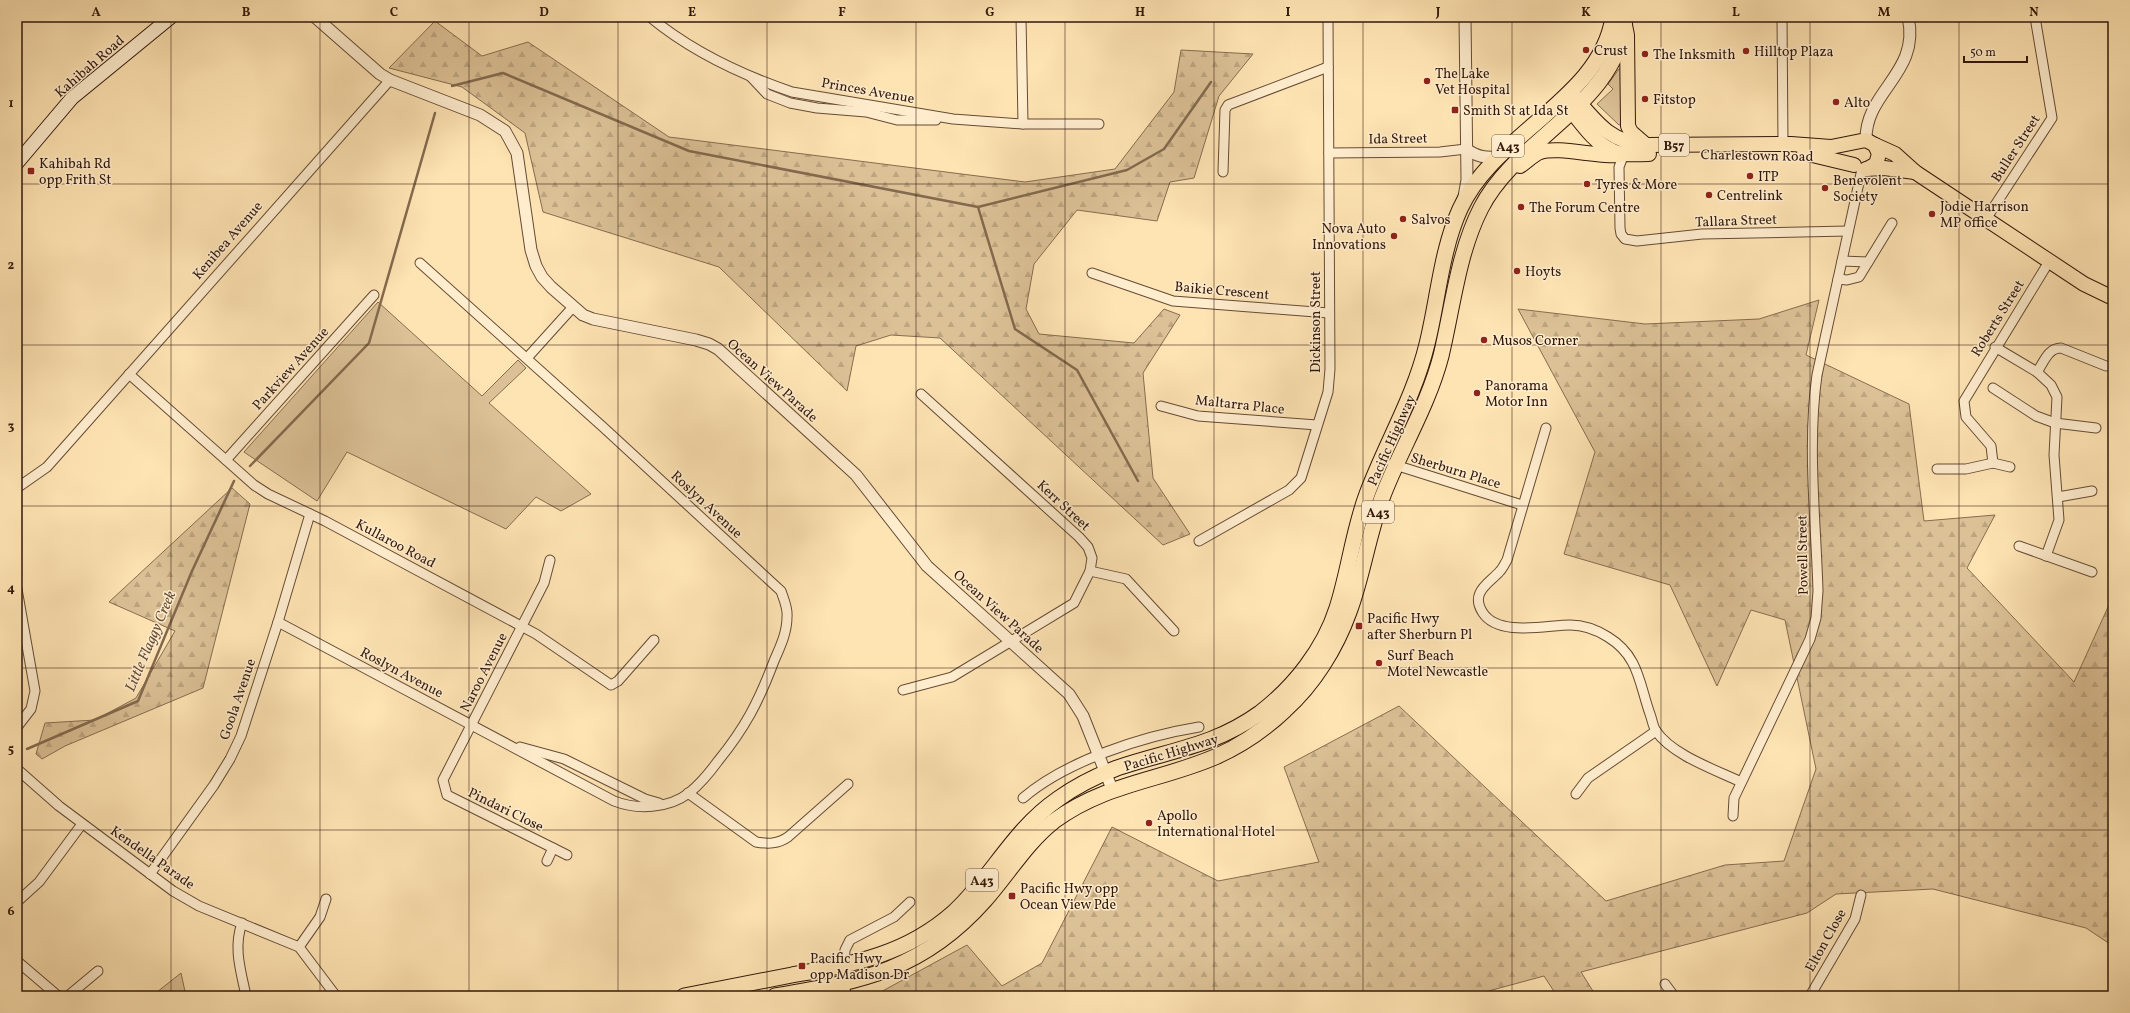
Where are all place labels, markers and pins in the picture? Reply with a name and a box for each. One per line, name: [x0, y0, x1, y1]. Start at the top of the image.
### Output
place label: Crust: [1594, 42, 1628, 61]
place label: Hilltop Plaza: [1754, 43, 1833, 62]
marker: Crust: [1581, 45, 1591, 55]
place label: The Inksmith: [1653, 46, 1736, 65]
marker: Hilltop Plaza: [1741, 46, 1751, 56]
marker: The Inksmith: [1640, 49, 1650, 59]
place label: The Lake Vet Hospital: [1435, 65, 1510, 100]
marker: The Lake Vet Hospital: [1422, 76, 1432, 86]
place label: Fitstop: [1653, 91, 1696, 110]
marker: Fitstop: [1640, 94, 1650, 104]
place label: Alto: [1844, 94, 1870, 113]
marker: Alto: [1831, 97, 1841, 107]
place label: Smith St at Ida St: [1463, 102, 1569, 121]
marker: Smith St at Ida St: [1450, 105, 1460, 115]
place label: Kahibah Rd opp Frith St: [39, 155, 112, 190]
marker: Kahibah Rd opp Frith St: [26, 166, 36, 176]
place label: ITP: [1758, 168, 1779, 187]
marker: ITP: [1745, 171, 1755, 181]
place label: Benevolent Society: [1833, 172, 1902, 207]
place label: Tyres & More: [1595, 176, 1678, 195]
marker: Tyres & More: [1582, 179, 1592, 189]
marker: Benevolent Society: [1820, 183, 1830, 193]
place label: Centrelink: [1717, 187, 1783, 206]
marker: Centrelink: [1704, 190, 1714, 200]
place label: Jodie Harrison MP office: [1940, 198, 2029, 233]
place label: The Forum Centre: [1529, 199, 1640, 218]
marker: The Forum Centre: [1516, 202, 1526, 212]
marker: Jodie Harrison MP office: [1927, 209, 1937, 219]
place label: Salvos: [1411, 211, 1451, 230]
marker: Salvos: [1398, 214, 1408, 224]
place label: Nova Auto Innovations: [1312, 220, 1386, 255]
marker: Nova Auto Innovations: [1389, 231, 1399, 241]
place label: Hoyts: [1525, 263, 1561, 282]
marker: Hoyts: [1512, 266, 1522, 276]
place label: Musos Corner: [1492, 332, 1578, 351]
marker: Musos Corner: [1479, 335, 1489, 345]
place label: Panorama Motor Inn: [1485, 377, 1548, 412]
marker: Panorama Motor Inn: [1472, 388, 1482, 398]
place label: Pacific Hwy after Sherburn Pl: [1367, 610, 1472, 645]
marker: Pacific Hwy after Sherburn Pl: [1354, 621, 1364, 631]
place label: Surf Beach Motel Newcastle: [1387, 647, 1488, 682]
marker: Surf Beach Motel Newcastle: [1374, 658, 1384, 668]
place label: Apollo International Hotel: [1157, 807, 1275, 842]
marker: Apollo International Hotel: [1144, 818, 1154, 828]
place label: Pacific Hwy opp Ocean View Pde: [1020, 880, 1118, 915]
marker: Pacific Hwy opp Ocean View Pde: [1007, 891, 1017, 901]
place label: Pacific Hwy opp Madison Dr: [810, 950, 909, 985]
marker: Pacific Hwy opp Madison Dr: [797, 961, 807, 971]

